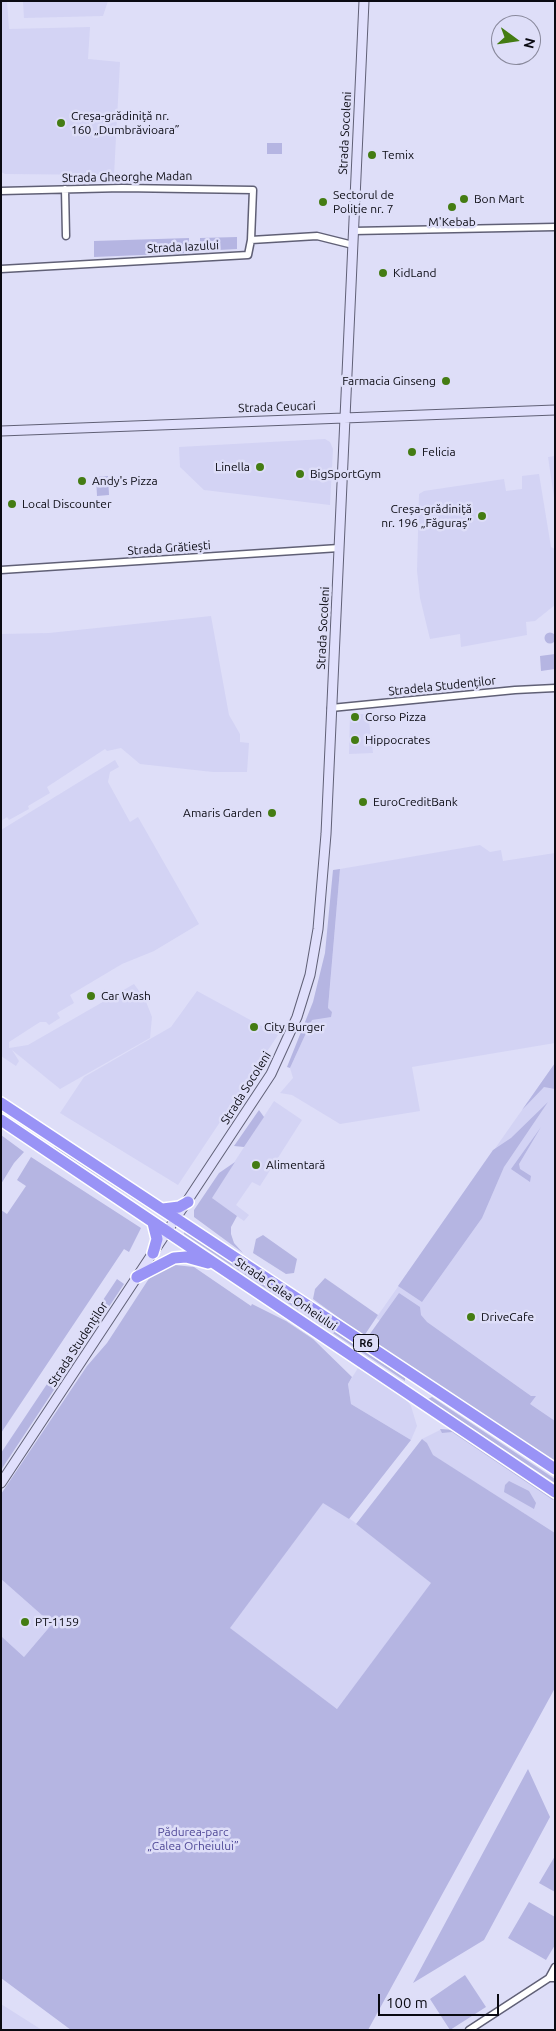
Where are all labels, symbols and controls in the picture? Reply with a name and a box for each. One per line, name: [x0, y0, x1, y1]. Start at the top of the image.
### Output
north arrow: [491, 15, 541, 65]
text: N: [521, 36, 539, 50]
street label: Strada Socoleni: [336, 91, 354, 175]
place label: Creșa-grădiniță nr. 160 „Dumbrăvioara”: [71, 109, 180, 137]
marker: Creșa-grădiniță nr. 160 „Dumbrăvioara”: [55, 117, 67, 129]
place label: Temix: [382, 148, 414, 162]
marker: Temix: [366, 149, 378, 161]
street label: Strada Gheorghe Madan: [62, 169, 192, 185]
place label: Sectorul de Poliție nr. 7: [333, 188, 394, 216]
place label: Bon Mart: [474, 192, 524, 206]
marker: Bon Mart: [458, 193, 470, 205]
marker: Sectorul de Poliție nr. 7: [317, 196, 329, 208]
marker: M'Kebab: [446, 201, 458, 213]
place label: M'Kebab: [428, 215, 476, 229]
street label: Strada Iazului: [147, 238, 219, 256]
place label: KidLand: [393, 266, 437, 280]
marker: KidLand: [377, 267, 389, 279]
place label: Farmacia Ginseng: [342, 374, 436, 388]
marker: Farmacia Ginseng: [440, 375, 452, 387]
street label: Strada Ceucari: [238, 398, 316, 416]
place label: Felicia: [422, 445, 456, 459]
marker: Felicia: [406, 446, 418, 458]
place label: Linella: [215, 460, 250, 474]
marker: Linella: [254, 461, 266, 473]
place label: BigSportGym: [310, 467, 381, 481]
marker: BigSportGym: [294, 468, 306, 480]
place label: Andy's Pizza: [92, 474, 158, 488]
marker: Andy's Pizza: [76, 475, 88, 487]
place label: Local Discounter: [22, 497, 111, 511]
marker: Local Discounter: [6, 498, 18, 510]
place label: Creșa-grădiniță nr. 196 „Făguraș”: [381, 502, 472, 530]
marker: Creșa-grădiniță nr. 196 „Făguraș”: [476, 510, 488, 522]
street label: Strada Grătiești: [127, 538, 211, 558]
street label: Strada Socoleni: [314, 586, 332, 670]
street label: Stradela Studenților: [387, 673, 497, 699]
place label: Corso Pizza: [365, 710, 426, 724]
marker: Corso Pizza: [349, 711, 361, 723]
place label: Hippocrates: [365, 733, 430, 747]
marker: Hippocrates: [349, 734, 361, 746]
place label: EuroCreditBank: [373, 795, 458, 809]
marker: EuroCreditBank: [357, 796, 369, 808]
place label: Amaris Garden: [183, 806, 262, 820]
marker: Amaris Garden: [266, 807, 278, 819]
place label: Car Wash: [101, 989, 151, 1003]
marker: Car Wash: [85, 990, 97, 1002]
place label: City Burger: [264, 1020, 325, 1034]
marker: City Burger: [248, 1021, 260, 1033]
street label: Strada Socoleni: [218, 1049, 274, 1127]
place label: Alimentară: [266, 1158, 325, 1172]
marker: Alimentară: [250, 1159, 262, 1171]
street label: Strada Calea Orheiului: [232, 1255, 340, 1333]
street label: Strada Studenților: [45, 1299, 111, 1389]
place label: DriveCafe: [481, 1310, 534, 1324]
marker: DriveCafe: [465, 1311, 477, 1323]
road number: R6: [354, 1335, 378, 1352]
place label: PT-1159: [35, 1615, 79, 1629]
marker: PT-1159: [19, 1616, 31, 1628]
park label: Pădurea-parc „Calea Orheiului”: [147, 1825, 239, 1853]
scale bar: [381, 1984, 502, 2016]
text: 100 m: [386, 1994, 428, 2011]

